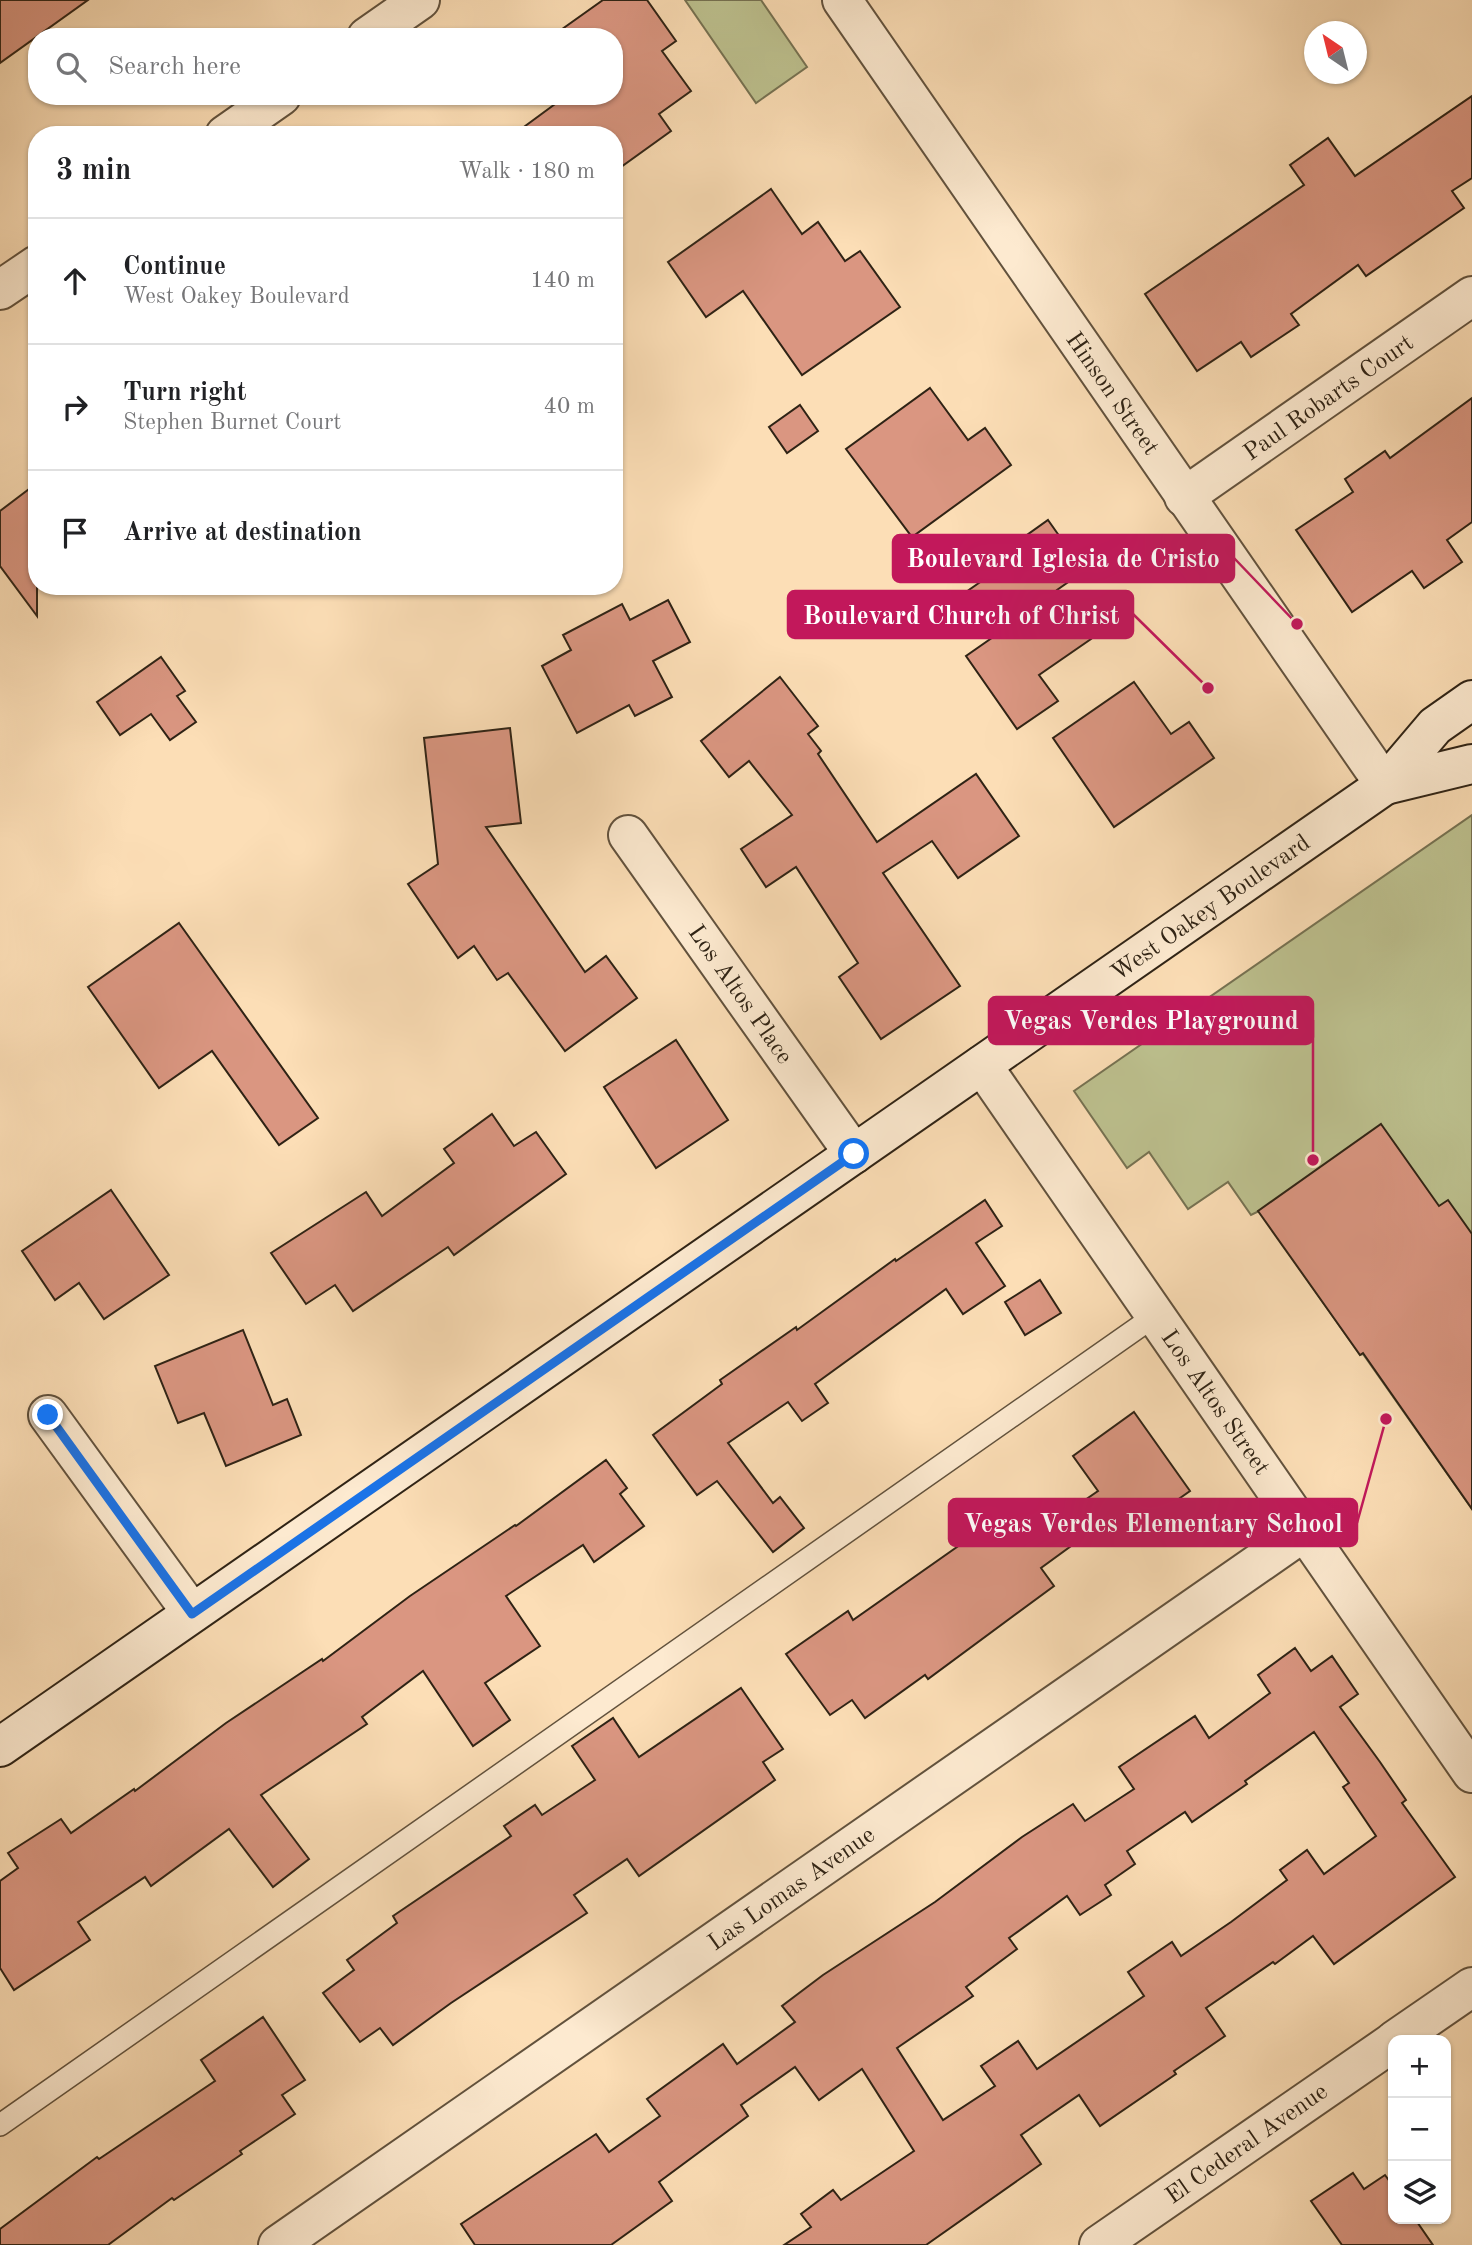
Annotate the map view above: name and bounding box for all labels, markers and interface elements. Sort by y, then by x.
north arrow [1304,21,1367,84]
search box [28,28,623,105]
icon: search [52,48,90,86]
text: Search here [108,54,241,80]
text: 3 min [56,156,131,186]
text: Walk · 180 m [459,160,595,183]
text: Continue [123,254,226,280]
icon: ahead [56,262,94,300]
text: 140 m [530,269,595,292]
text: West Oakey Boulevard [123,285,350,308]
street label: Hinson Street [1060,328,1162,460]
street label: Paul Robarts Court [1240,331,1418,466]
text: Turn right [123,380,246,406]
icon: right [56,388,94,426]
text: 40 m [544,395,595,418]
text: Stephen Burnet Court [123,411,341,434]
icon: arrive [56,514,94,552]
text: Arrive at destination [123,520,362,546]
callout: Boulevard Iglesia de Cristo [893,535,1234,582]
text: Boulevard Iglesia de Cristo [906,547,1220,573]
callout: Boulevard Church of Christ [788,591,1133,638]
text: Boulevard Church of Christ [803,604,1119,630]
street label: West Oakey Boulevard [1107,831,1315,986]
street label: Los Altos Place [683,921,796,1069]
callout: Vegas Verdes Playground [989,997,1313,1044]
text: Vegas Verdes Playground [1003,1009,1299,1035]
route start [838,1138,869,1169]
street label: Los Altos Street [1155,1326,1273,1480]
route end [32,1399,63,1430]
callout: Vegas Verdes Elementary School [949,1499,1357,1546]
text: Vegas Verdes Elementary School [963,1512,1343,1538]
street label: Las Lomas Avenue [704,1823,880,1956]
map controls [1388,2035,1451,2224]
button: + [1388,2035,1451,2098]
street label: El Cederal Avenue [1162,2080,1332,2209]
button: − [1388,2098,1451,2161]
button: layers [1388,2161,1451,2224]

